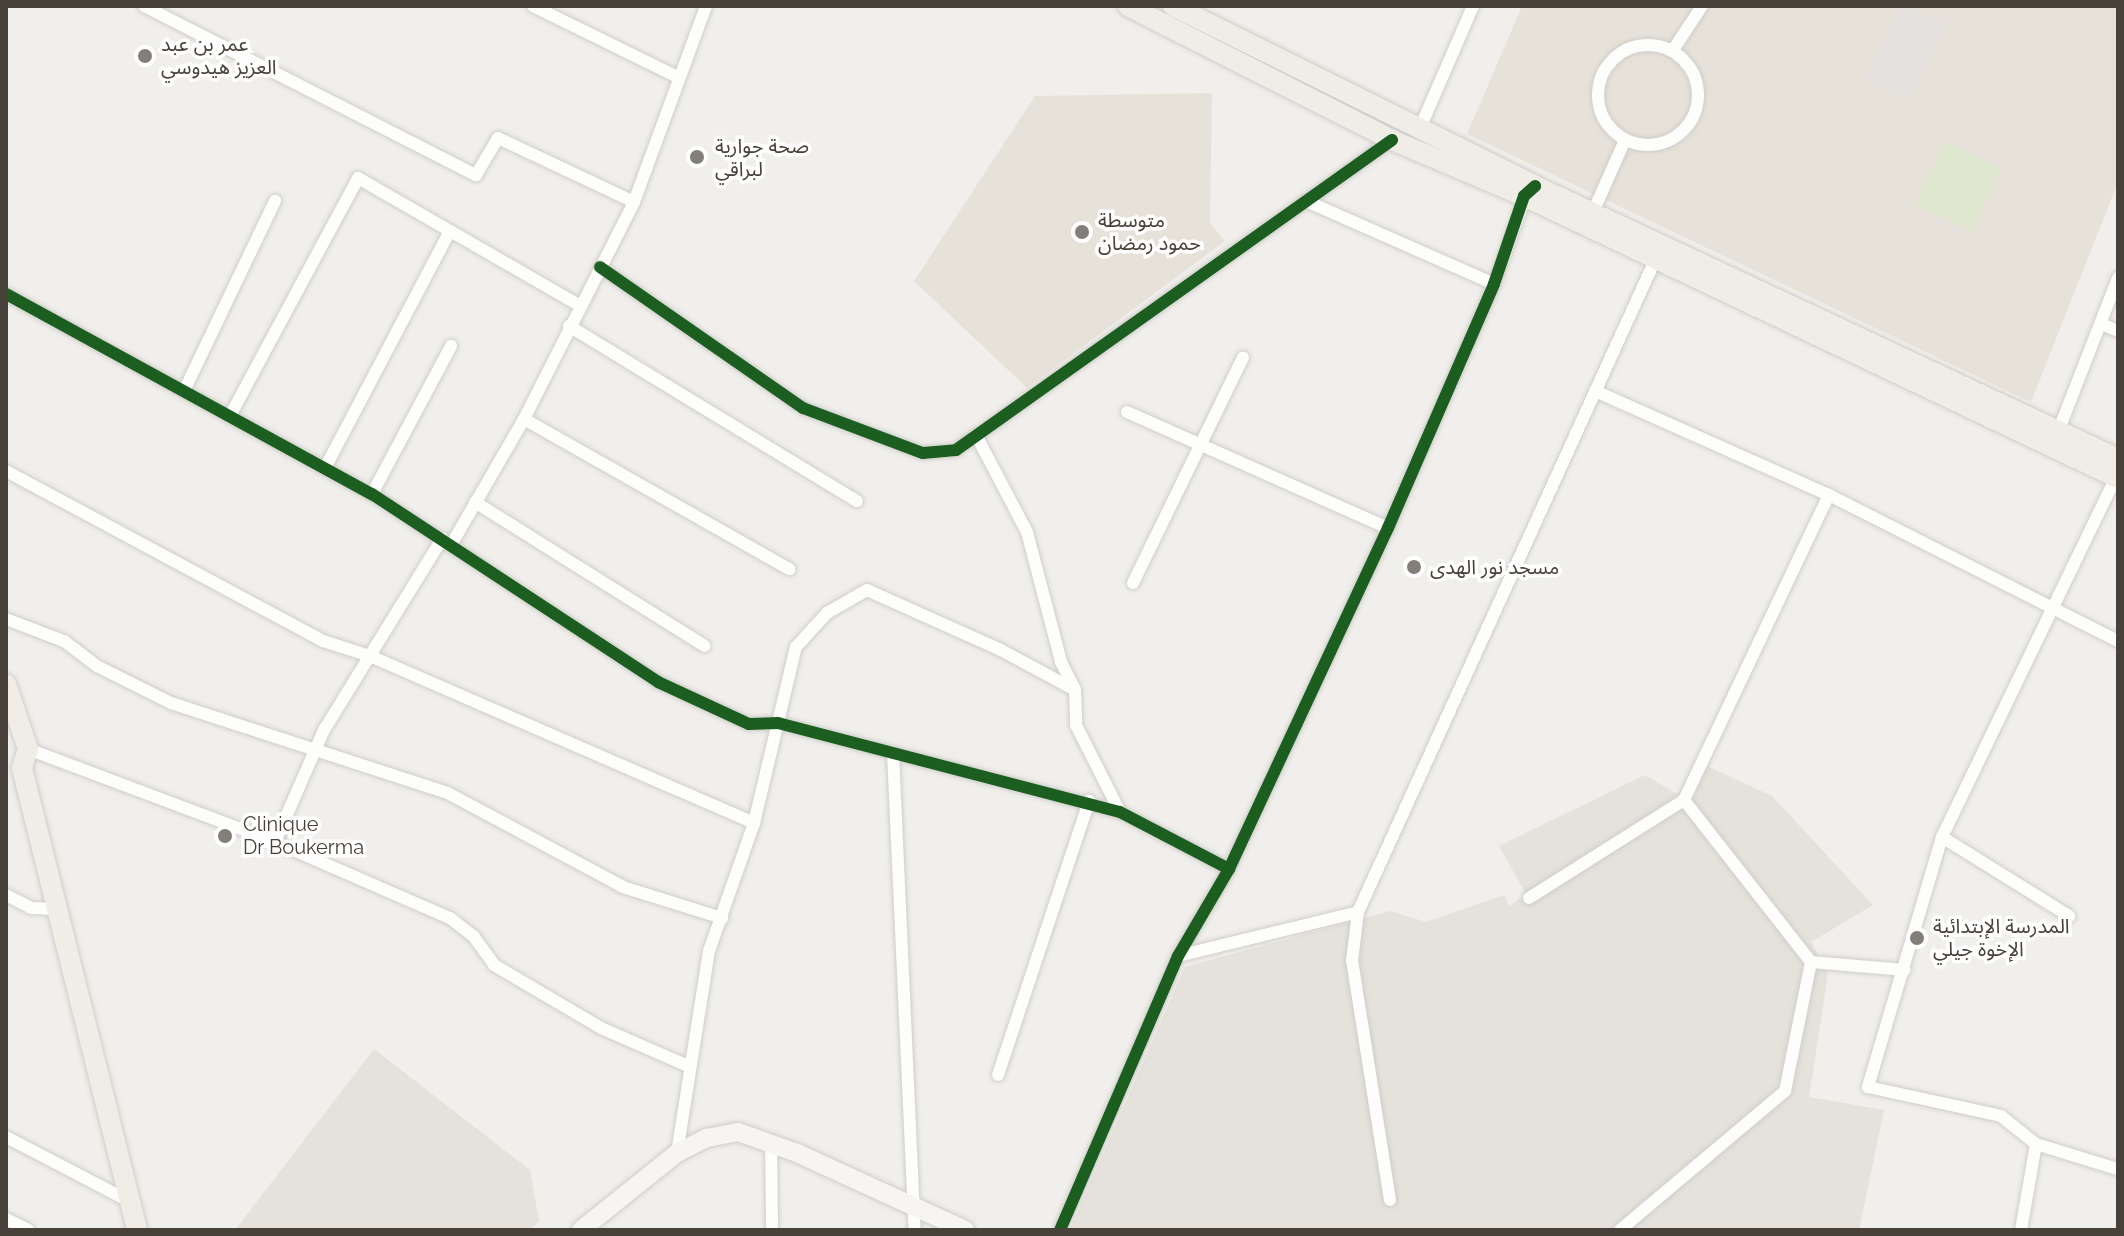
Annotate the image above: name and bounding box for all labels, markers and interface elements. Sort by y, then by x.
place label: عمر بن عبد العزيز هيدوسي [161,32,277,79]
marker: عمر بن عبد العزيز هيدوسي [136,47,154,65]
place label: صحة جوارية لبراقي [715,134,809,181]
marker: صحة جوارية لبراقي [686,146,708,168]
place label: متوسطة حمود رمضان [1098,208,1201,255]
marker: متوسطة حمود رمضان [1073,223,1091,241]
place label: مسجد نور الهدى [1430,555,1559,579]
marker: مسجد نور الهدى [1405,558,1423,576]
place label: Clinique Dr Boukerma [243,812,365,859]
marker: Clinique Dr Boukerma [214,825,236,847]
place label: المدرسة الإبتدائية الإخوة جيلي [1933,914,2070,961]
marker: المدرسة الإبتدائية الإخوة جيلي [1908,929,1926,947]

